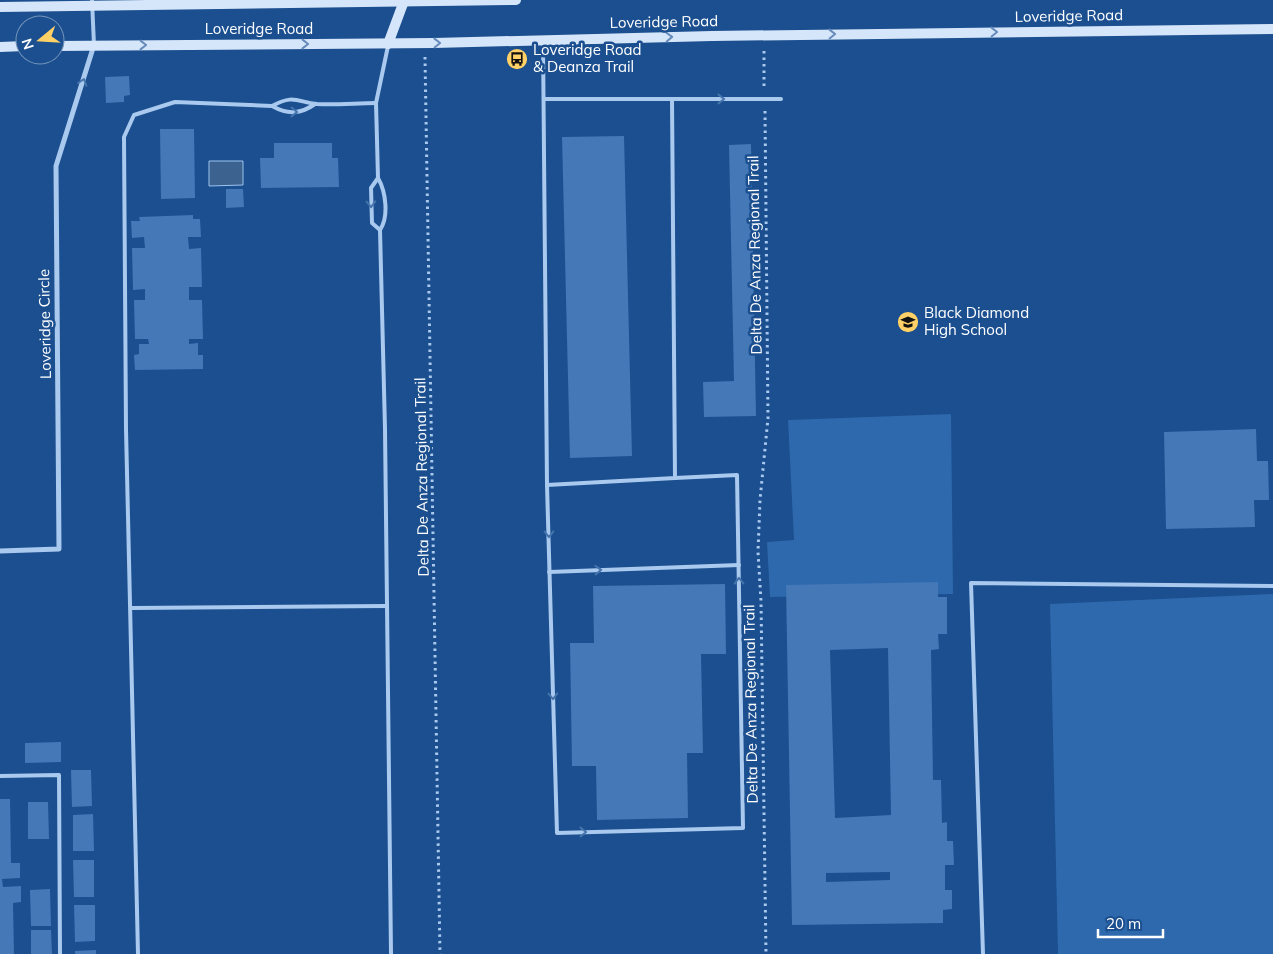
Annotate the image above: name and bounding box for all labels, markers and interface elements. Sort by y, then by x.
street label: Loveridge Road [1015,5,1123,26]
street label: Loveridge Road [610,11,718,32]
north arrow [15,15,65,65]
street label: Loveridge Road [205,19,313,38]
one-way arrow [991,27,999,37]
one-way arrow [828,29,836,39]
one-way arrow [666,31,674,42]
text: N [17,36,38,52]
one-way arrow [434,38,441,48]
one-way arrow [302,39,309,49]
one-way arrow [139,40,147,50]
place label: Loveridge Road & Deanza Trail [533,40,641,76]
bus stop icon: Loveridge Road & Deanza Trail [505,47,529,71]
one-way arrow [77,78,87,87]
one-way arrow [718,94,725,104]
one-way arrow [291,107,299,117]
street label: Delta De Anza Regional Trail [743,155,766,355]
one-way arrow [366,201,376,209]
street label: Loveridge Circle [34,269,55,379]
place label: Black Diamond High School [924,303,1029,339]
school or university icon: Black Diamond High School [896,310,920,334]
street label: Delta De Anza Regional Trail [410,377,433,577]
one-way arrow [543,530,554,538]
one-way arrow [594,565,602,575]
one-way arrow [734,577,744,585]
street label: Delta De Anza Regional Trail [739,604,762,804]
one-way arrow [548,692,558,700]
one-way arrow [579,827,587,837]
scale bar [1098,906,1163,938]
text: 20 m [1106,914,1141,933]

